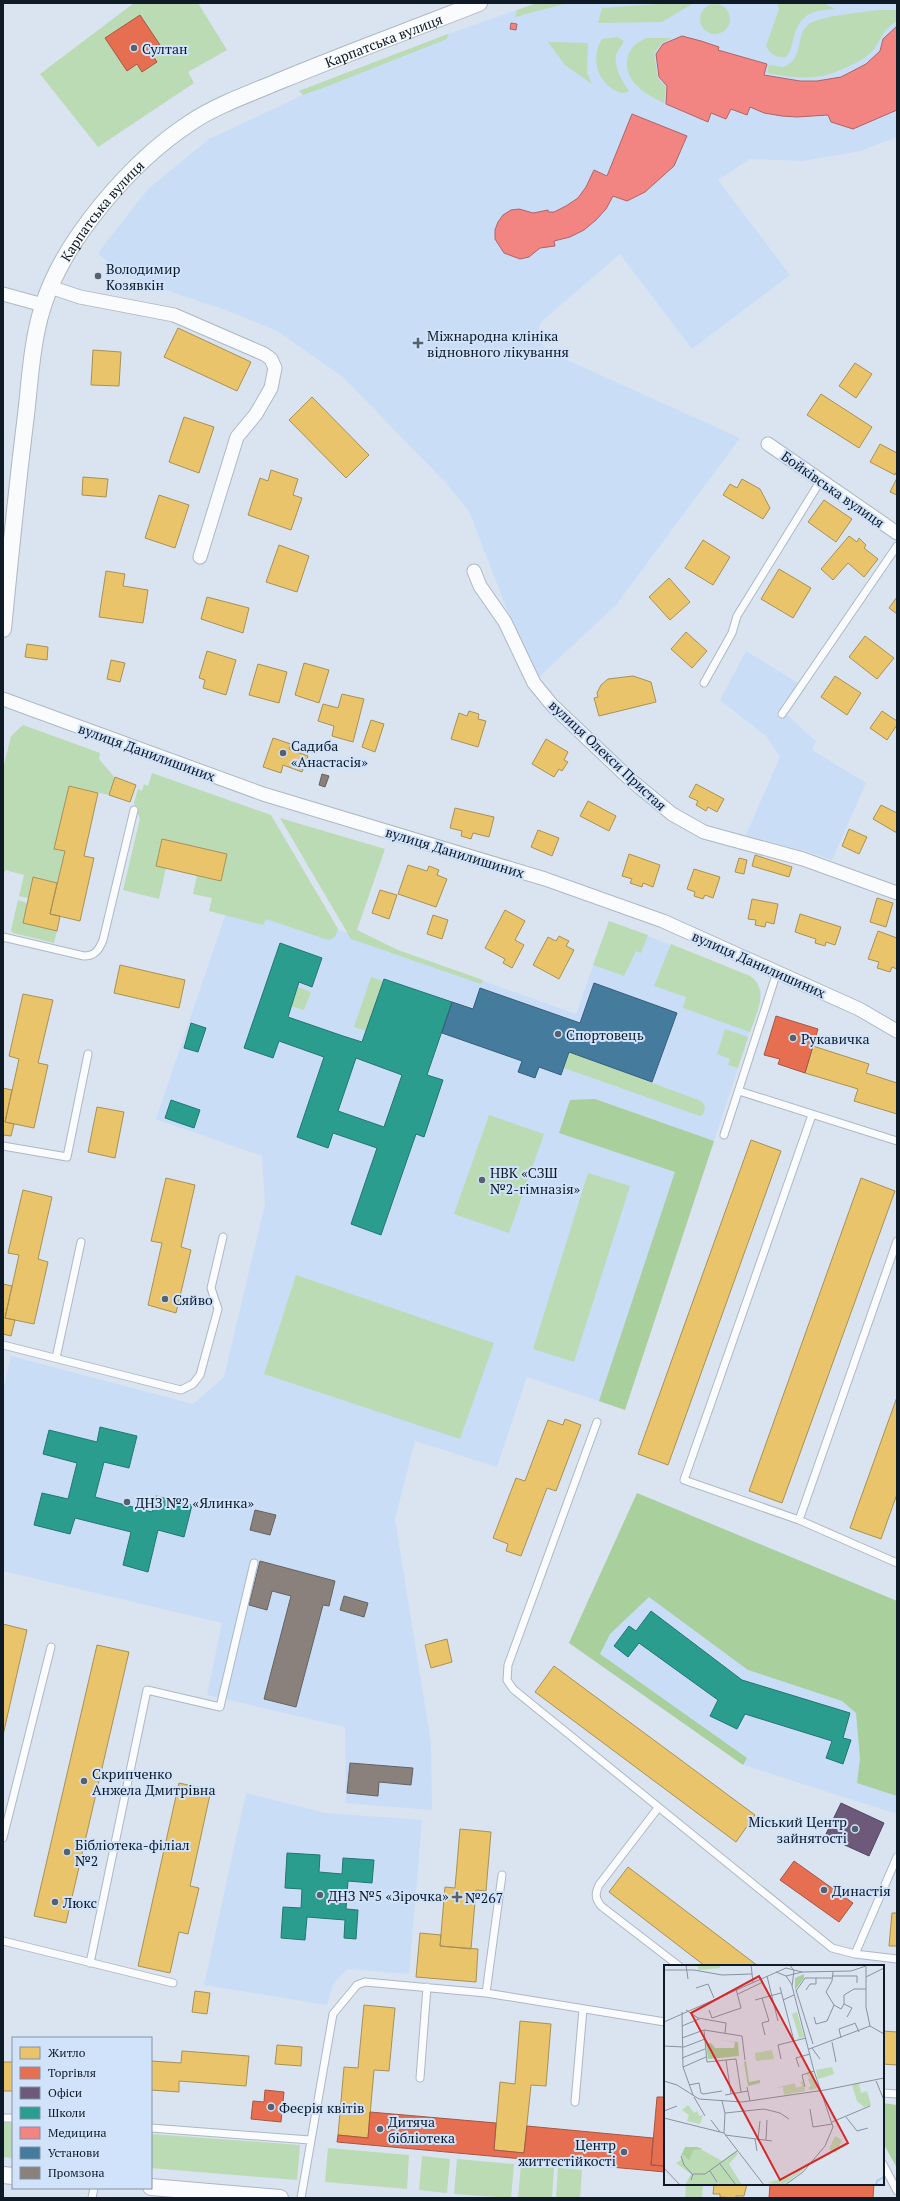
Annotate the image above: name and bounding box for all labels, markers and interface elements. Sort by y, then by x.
street label: Карпатська вулиця [322,9,445,71]
place label: Султан [142,39,188,58]
marker: Султан [129,43,139,53]
street label: Карпатська вулиця [55,155,148,264]
place label: Володимир Козявкін [106,259,180,294]
marker: Володимир Козявкін [93,271,103,281]
place label: Міжнародна клініка відновного лікування [427,326,569,361]
marker: Міжнародна клініка відновного лікування [412,337,424,349]
street label: Бойківська вулиця [778,446,888,532]
street label: вулиця Олекси Пристая [545,695,671,815]
street label: вулиця Данилишиних [76,718,219,786]
place label: Садиба «Анастасія» [291,736,368,771]
marker: Садиба «Анастасія» [278,748,288,758]
street label: вулиця Данилишиних [383,822,527,882]
street label: вулиця Данилишиних [689,926,829,1002]
place label: Спортовець [566,1025,644,1044]
marker: Спортовець [553,1029,563,1039]
place label: Рукавичка [801,1029,870,1048]
marker: Рукавичка [788,1033,798,1043]
place label: НВК «СЗШ №2-гімназія» [490,1163,581,1198]
marker: НВК «СЗШ №2-гімназія» [477,1175,487,1185]
place label: Сяйво [173,1290,213,1309]
marker: Сяйво [160,1294,170,1304]
place label: ДНЗ №2 «Ялинка» [135,1493,254,1512]
marker: ДНЗ №2 «Ялинка» [122,1497,132,1507]
place label: Скрипченко Анжела Дмитрівна [92,1764,215,1799]
marker: Скрипченко Анжела Дмитрівна [79,1776,89,1786]
place label: Міський Центр зайнятості [748,1812,847,1847]
marker: Міський Центр зайнятості [850,1824,860,1834]
place label: Бібліотека-філіал №2 [75,1835,190,1870]
marker: Бібліотека-філіал №2 [62,1847,72,1857]
place label: Династія [832,1881,891,1900]
marker: Династія [819,1885,829,1895]
place label: ДНЗ №5 «Зірочка» [328,1886,449,1905]
place label: №267 [465,1888,503,1907]
marker: ДНЗ №5 «Зірочка» [315,1890,325,1900]
marker: №267 [452,1892,462,1902]
place label: Люкс [62,1893,97,1912]
marker: Люкс [50,1897,60,1907]
inset map [664,1965,884,2185]
legend [12,2037,152,2189]
text: Житло [48,2045,86,2060]
text: Торгівля [48,2065,96,2080]
text: Офіси [48,2085,82,2100]
place label: Феєрія квітів [279,2098,364,2117]
marker: Феєрія квітів [266,2102,276,2112]
text: Школи [48,2105,86,2120]
place label: Дитяча бібліотека [388,2112,455,2147]
marker: Дитяча бібліотека [375,2124,385,2134]
text: Медицина [48,2125,107,2140]
place label: Центр життєстійкості [518,2135,616,2170]
text: Установи [48,2145,100,2160]
marker: Центр життєстійкості [619,2147,629,2157]
text: Промзона [48,2165,105,2180]

